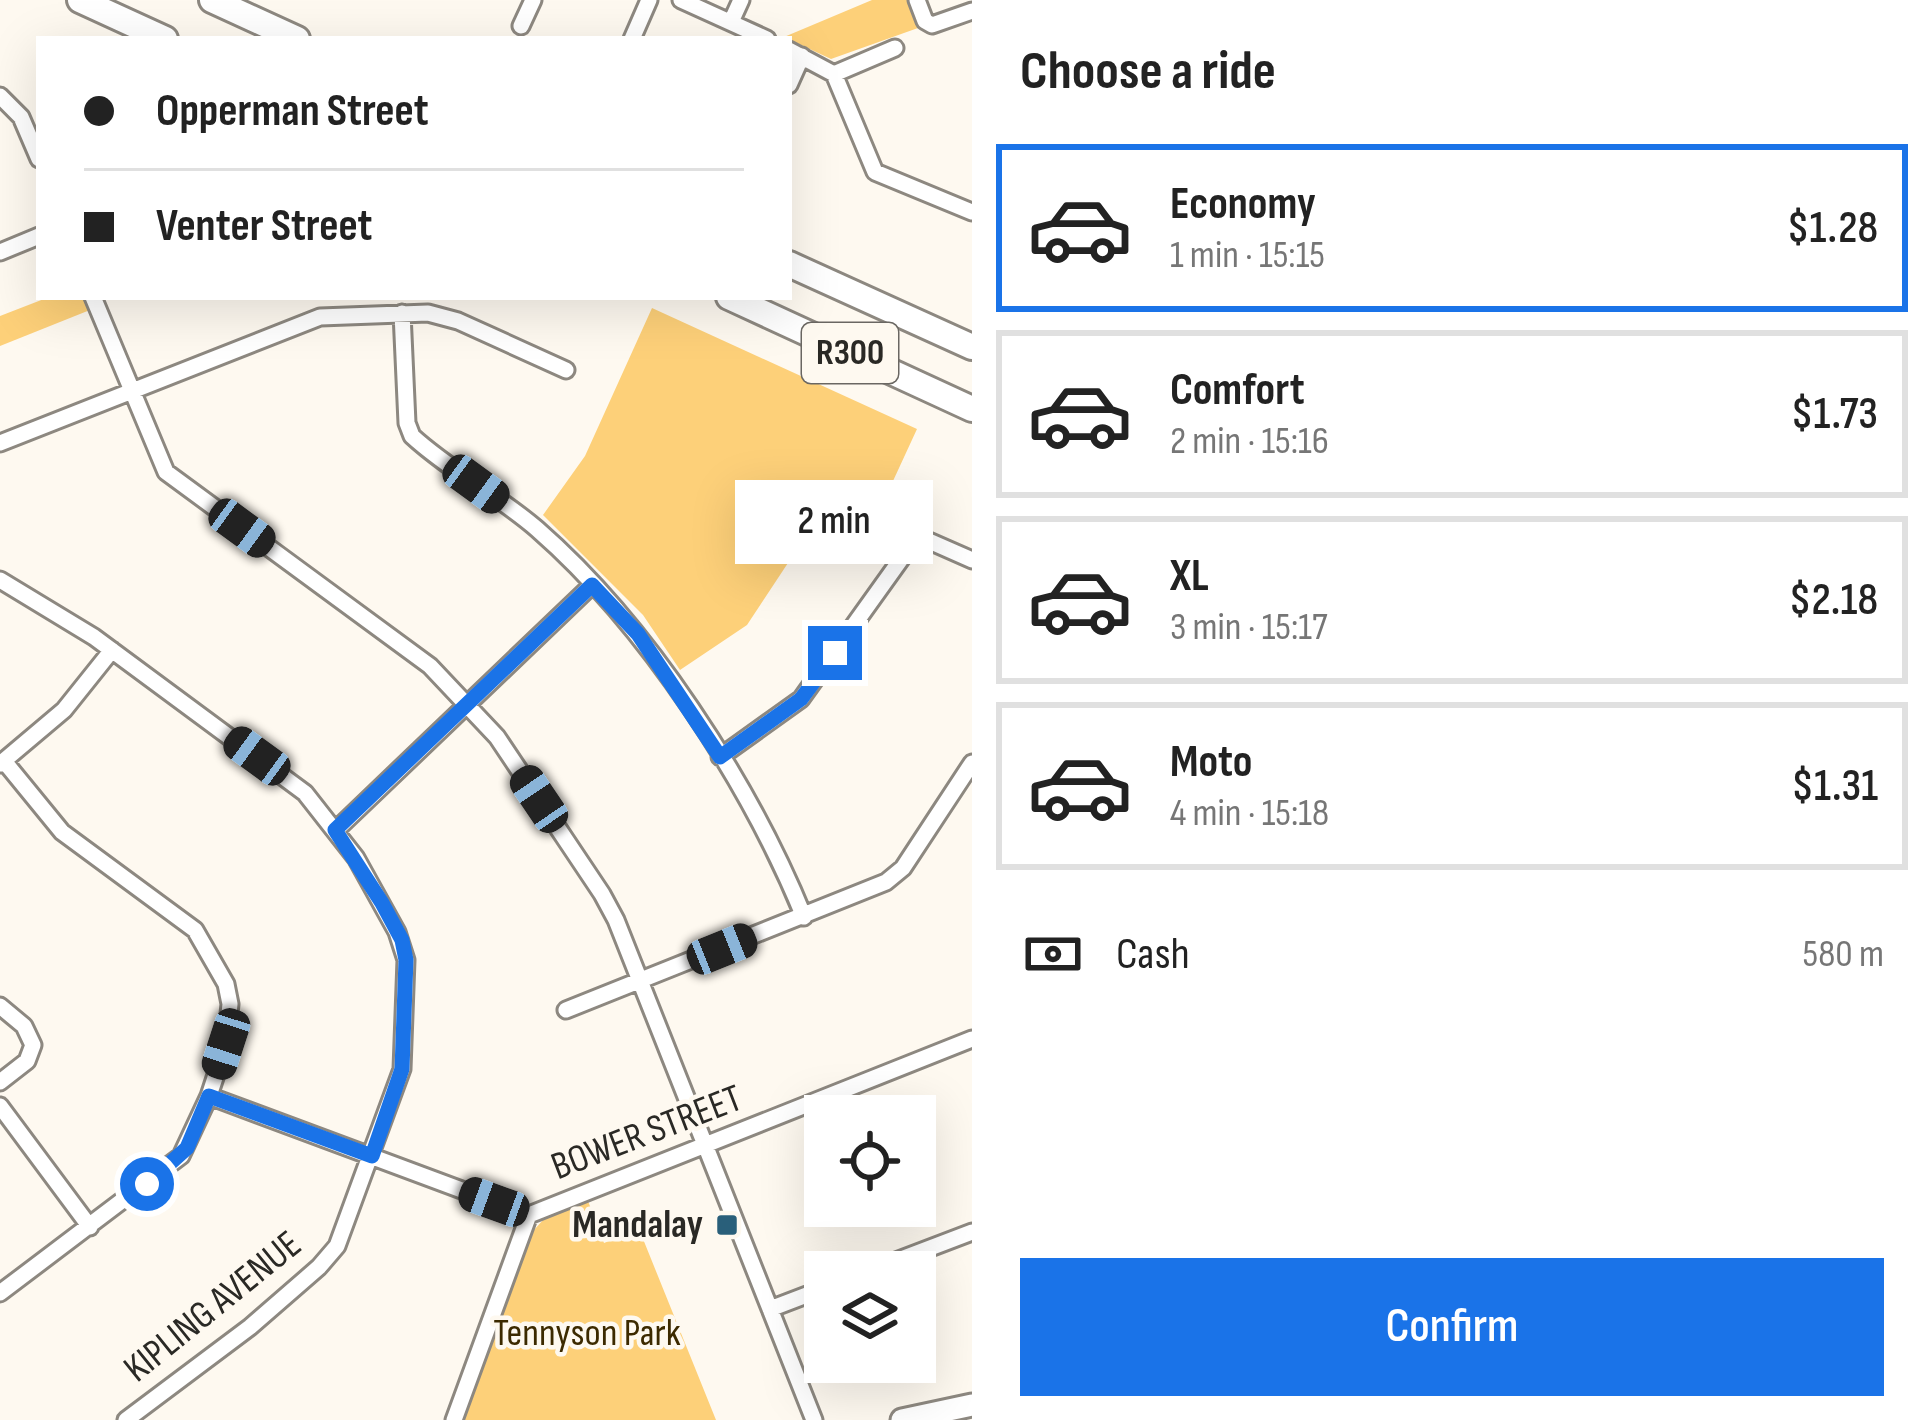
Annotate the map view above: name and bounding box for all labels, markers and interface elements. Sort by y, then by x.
text: Choose a ride [1020,39,1276,104]
text: Opperman Street [156,84,429,139]
icon: car [1026,174,1134,282]
text: Economy [1170,177,1316,232]
text: Venter Street [156,199,372,254]
text: $1.28 [1787,201,1878,256]
text: 1 min · 15:15 [1170,232,1325,279]
road number: R300 [802,323,898,383]
icon: car [1026,360,1134,468]
text: Comfort [1170,363,1305,418]
text: $1.73 [1791,387,1878,442]
text: 2 min · 15:16 [1170,418,1329,465]
car [436,448,516,520]
callout: 2 min [736,479,934,563]
car [202,492,282,564]
text: 2 min [797,498,871,545]
icon: car [1026,546,1134,654]
text: XL [1170,549,1209,604]
text: $2.18 [1789,573,1878,628]
text: 3 min · 15:17 [1170,604,1328,651]
route end [808,626,862,680]
car [217,720,297,792]
icon: car [1026,732,1134,840]
text: Moto [1170,735,1252,790]
car [504,759,574,839]
text: $1.31 [1791,759,1878,814]
text: 4 min · 15:18 [1170,790,1329,837]
car [682,919,762,979]
icon: cash [1020,921,1086,987]
text: Cash [1116,927,1190,982]
text: 580 m [1803,931,1884,978]
car [198,1004,254,1084]
street label: BOWER STREET [545,1075,749,1191]
map controls [804,1095,936,1383]
button: locate [804,1095,936,1227]
route start [120,1157,174,1211]
car [454,1173,534,1231]
place label: Mandalay [572,1202,703,1249]
marker: Mandalay [714,1212,740,1238]
street label: KIPLING AVENUE [115,1221,311,1393]
button: layers [804,1251,936,1383]
button: Confirm [1020,1258,1884,1396]
park label: Tennyson Park [493,1310,681,1357]

